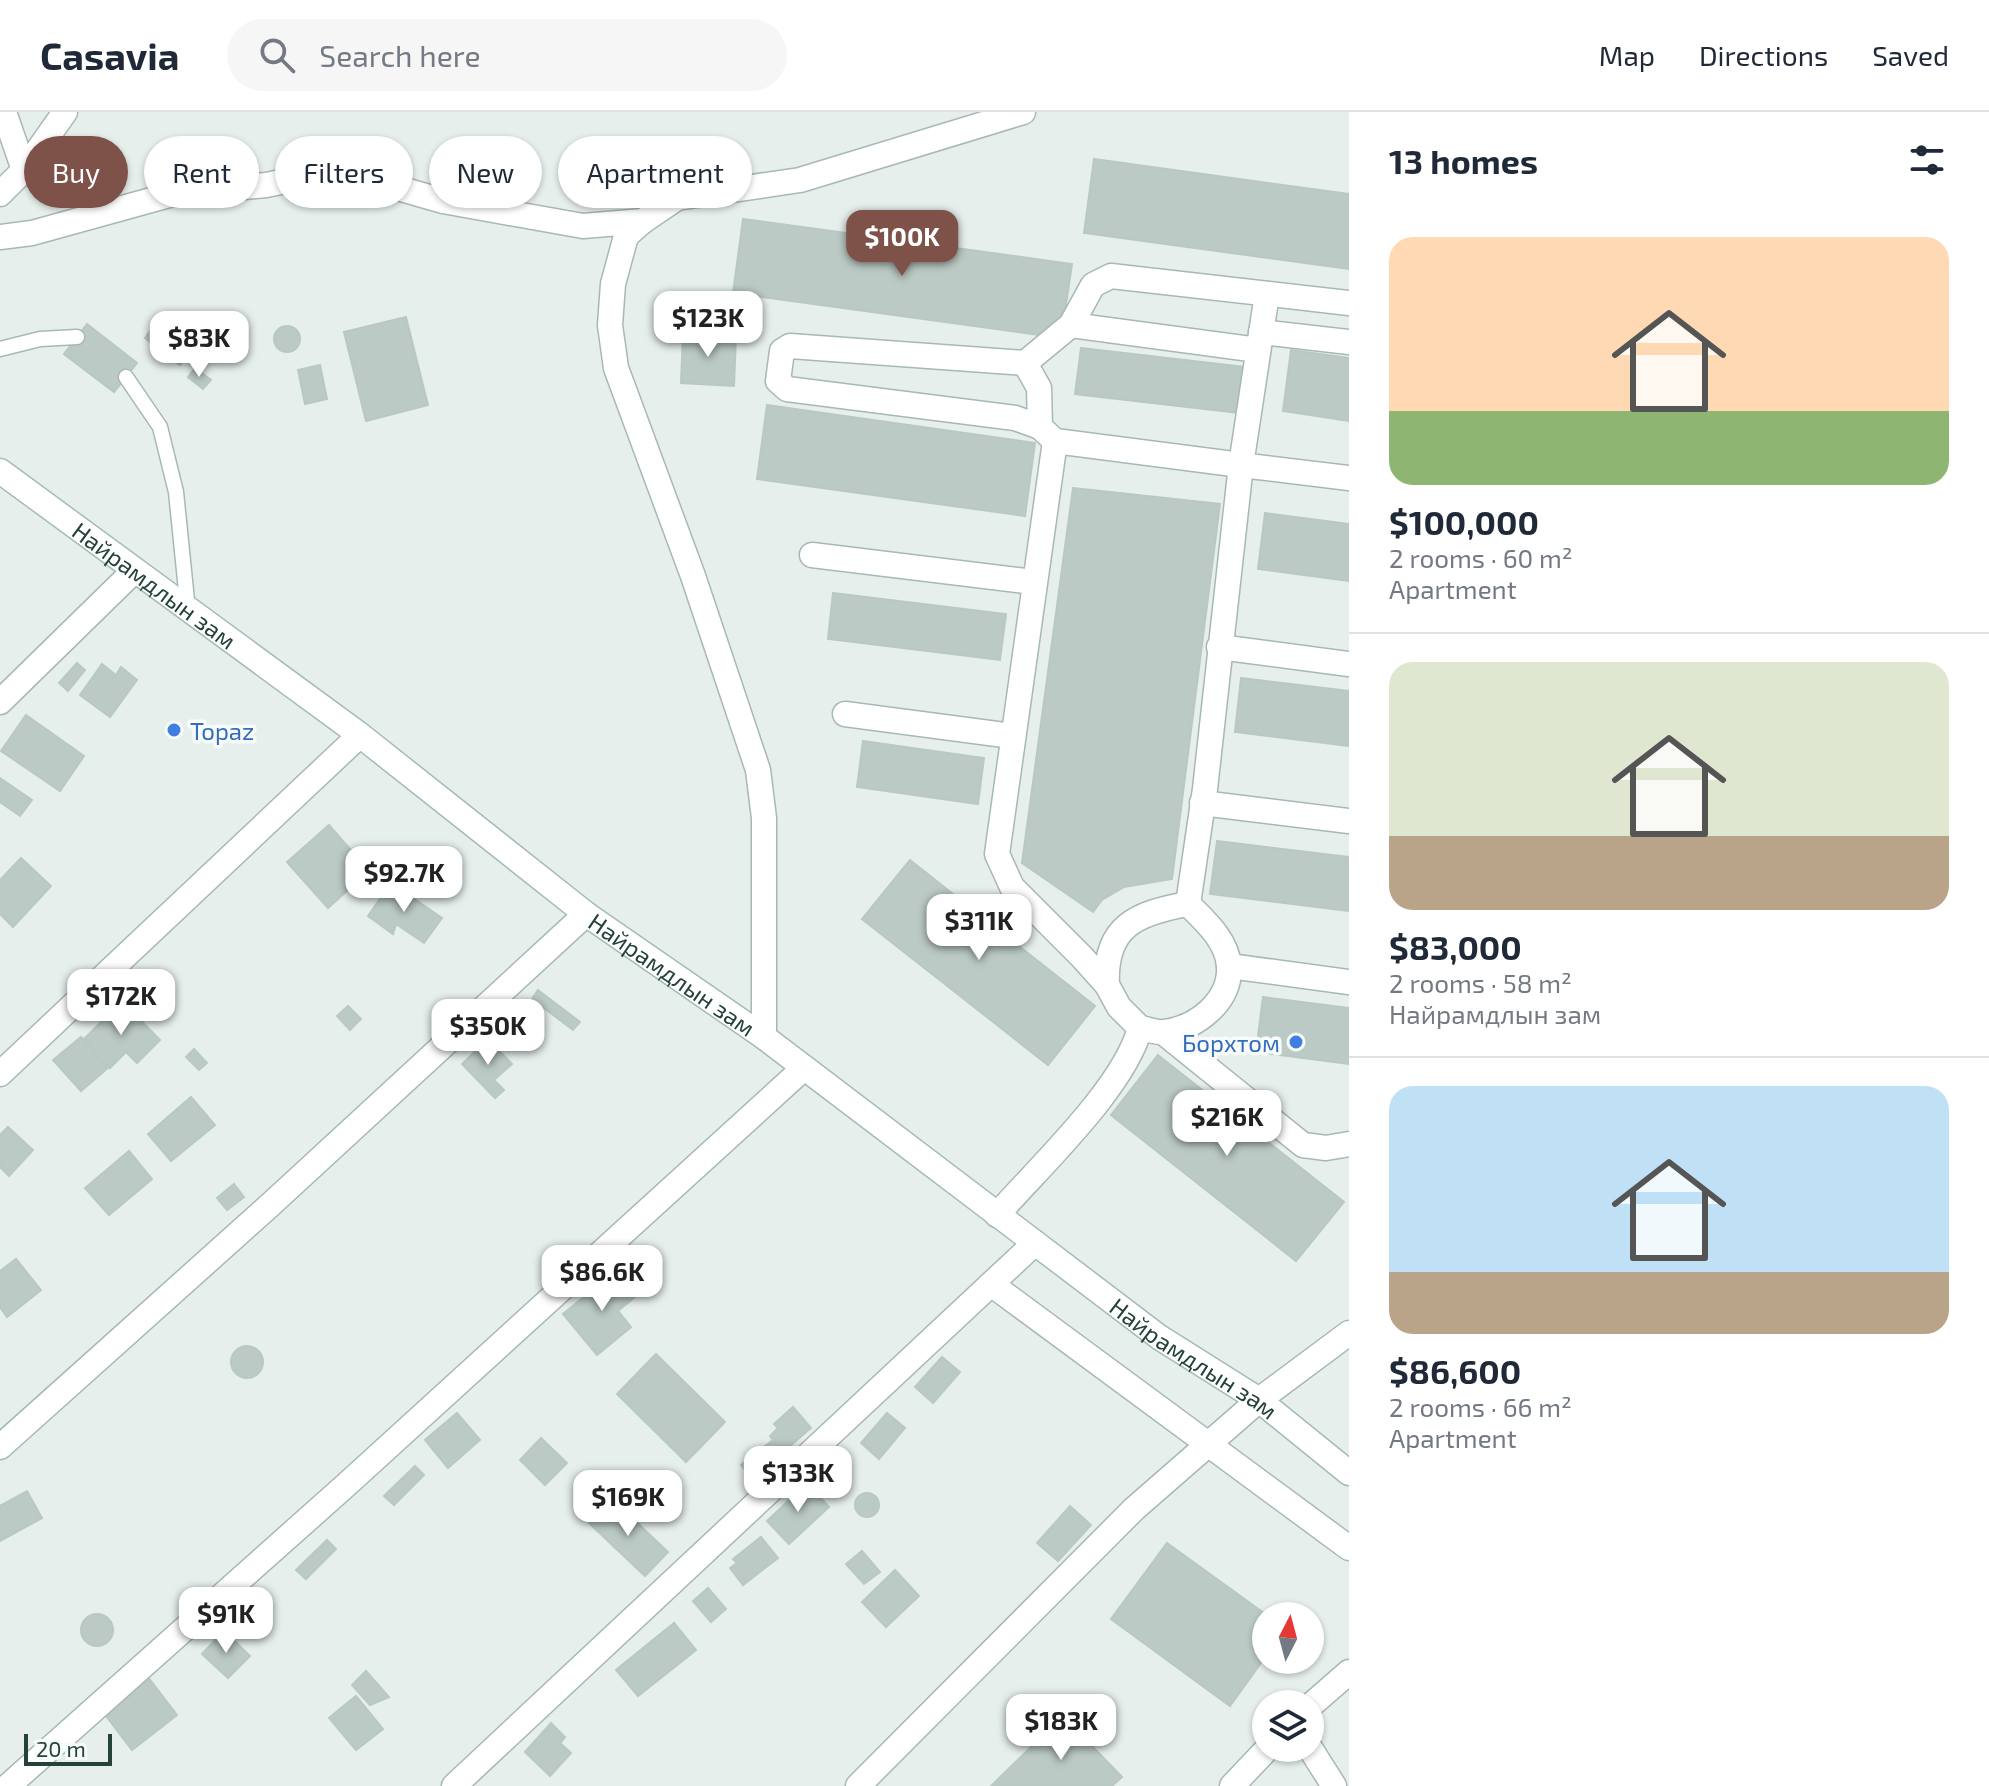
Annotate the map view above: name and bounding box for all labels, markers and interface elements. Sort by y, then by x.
search box [227,19,787,91]
text: Casavia [40,32,179,78]
icon: search [255,33,299,77]
text: Search here [319,37,481,73]
text: Map [1599,38,1655,72]
text: Directions [1699,38,1828,72]
text: Saved [1872,38,1949,72]
chip: Buy [24,136,128,208]
chip: Rent [144,136,259,208]
chip: Filters [275,136,413,208]
chip: New [429,136,542,208]
chip: Apartment [558,136,752,208]
icon: filters [1905,138,1949,182]
text: 13 homes [1389,140,1538,181]
pin: $100K [846,210,958,278]
text: $100K [864,220,940,251]
icon: home [1597,289,1741,433]
pin: $123K [652,291,764,359]
text: $123K [672,301,744,332]
pin: $83K [152,311,246,379]
text: $83K [168,321,230,352]
text: $100,000 [1389,501,1539,542]
street label: Найрамдлын зам [67,515,242,654]
text: 2 rooms · 60 m² [1389,542,1573,573]
text: Apartment [1389,573,1517,604]
icon: home [1597,714,1741,858]
place label: Topaz [190,716,254,745]
marker: Topaz [165,721,183,739]
pin: $92.7K [339,846,469,914]
text: $92.7K [363,856,445,887]
pin: $311K [923,894,1035,962]
text: $311K [945,904,1013,935]
street label: Найрамдлын зам [584,906,761,1041]
text: $83,000 [1389,926,1522,967]
text: 2 rooms · 58 m² [1389,967,1572,998]
pin: $172K [65,969,177,1037]
text: $172K [85,979,157,1010]
text: Найрамдлын зам [1389,998,1601,1029]
pin: $350K [432,999,544,1067]
text: $350K [449,1009,527,1040]
place label: Борхтом [1182,1028,1280,1057]
marker: Борхтом [1287,1033,1305,1051]
pin: $216K [1171,1090,1283,1158]
text: $216K [1190,1100,1264,1131]
icon: home [1597,1138,1741,1282]
pin: $86.6K [537,1245,667,1313]
text: $86.6K [560,1255,644,1286]
street label: Найрамдлын зам [1105,1291,1284,1424]
text: $86,600 [1389,1350,1521,1391]
text: 2 rooms · 66 m² [1389,1391,1572,1422]
text: Apartment [1389,1422,1517,1453]
pin: $133K [742,1446,854,1514]
text: $133K [762,1456,834,1487]
pin: $169K [572,1470,684,1538]
text: $169K [591,1480,665,1511]
pin: $91K [179,1587,273,1655]
text: $91K [197,1597,255,1628]
north arrow [1252,1602,1324,1674]
map controls [1252,1602,1324,1762]
button: layers [1252,1690,1324,1762]
pin: $183K [1005,1694,1117,1762]
text: $183K [1024,1704,1098,1735]
scale bar [24,1730,112,1766]
text: 20 m [36,1735,86,1761]

